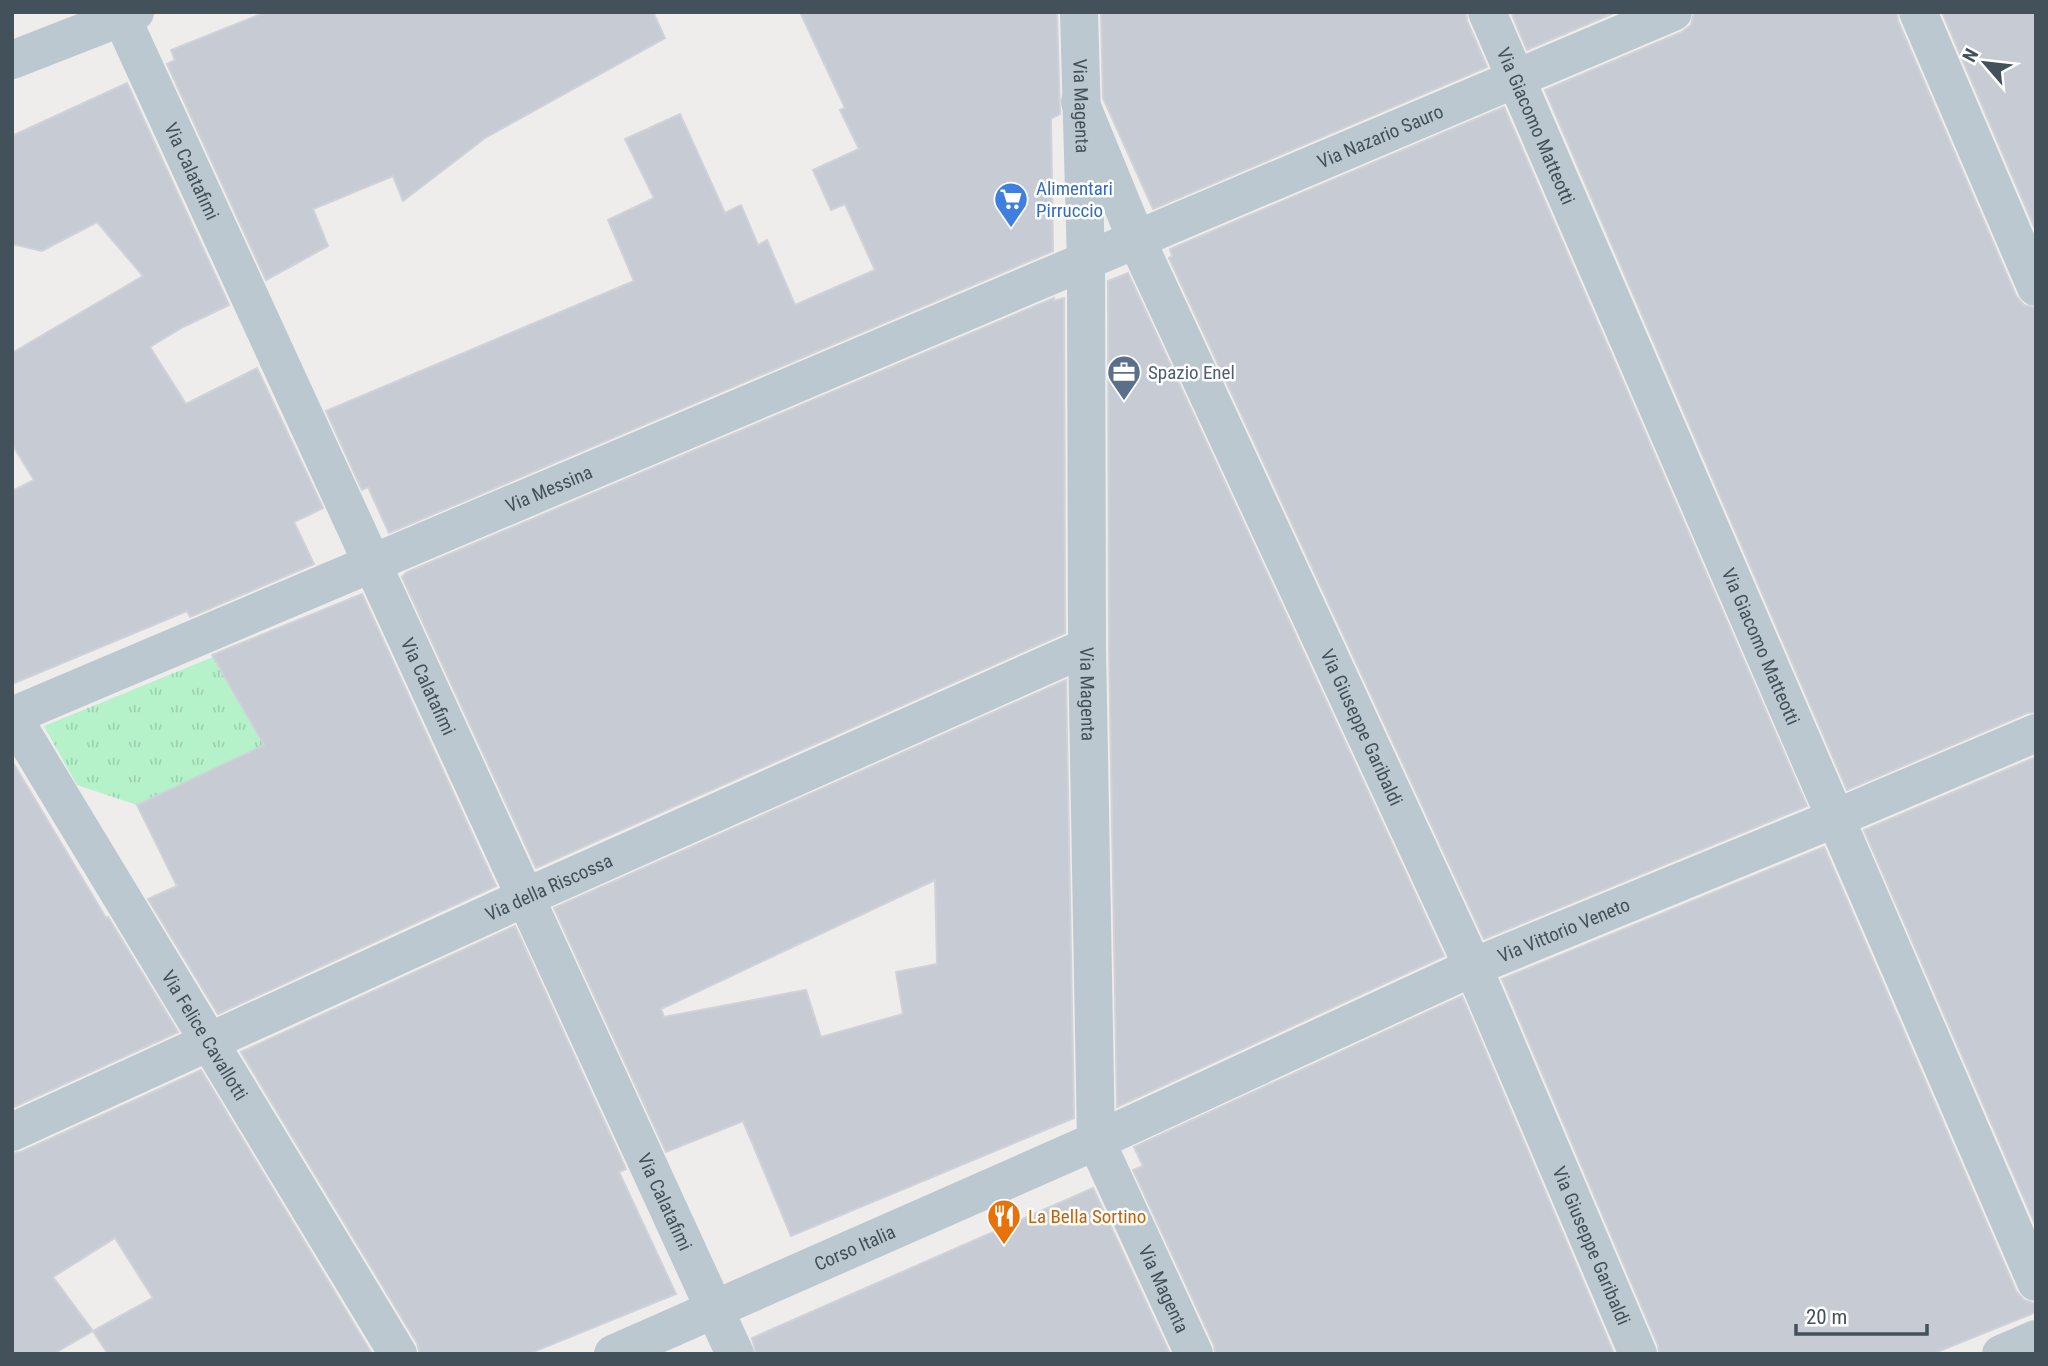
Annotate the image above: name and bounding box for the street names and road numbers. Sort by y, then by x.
street label: Via Giacomo Matteotti [1492,44,1580,208]
street label: Via Magenta [1069,59,1094,153]
street label: Via Nazario Sauro [1314,99,1446,173]
street label: Via Calatafimi [160,119,224,223]
street label: Via Messina [502,460,596,517]
street label: Via Giacomo Matteotti [1717,564,1805,728]
street label: Via Calatafimi [396,634,461,739]
street label: Via Giuseppe Garibaldi [1316,645,1408,809]
street label: Via Magenta [1075,647,1100,741]
street label: Via della Riscossa [481,849,616,926]
street label: Via Vittorio Veneto [1494,893,1633,967]
street label: Via Felice Cavallotti [157,966,253,1104]
street label: Via Calatafimi [633,1149,697,1254]
street label: Via Giuseppe Garibaldi [1548,1163,1636,1328]
street label: Corso Italia [811,1220,899,1275]
street label: Via Magenta [1134,1241,1194,1337]

